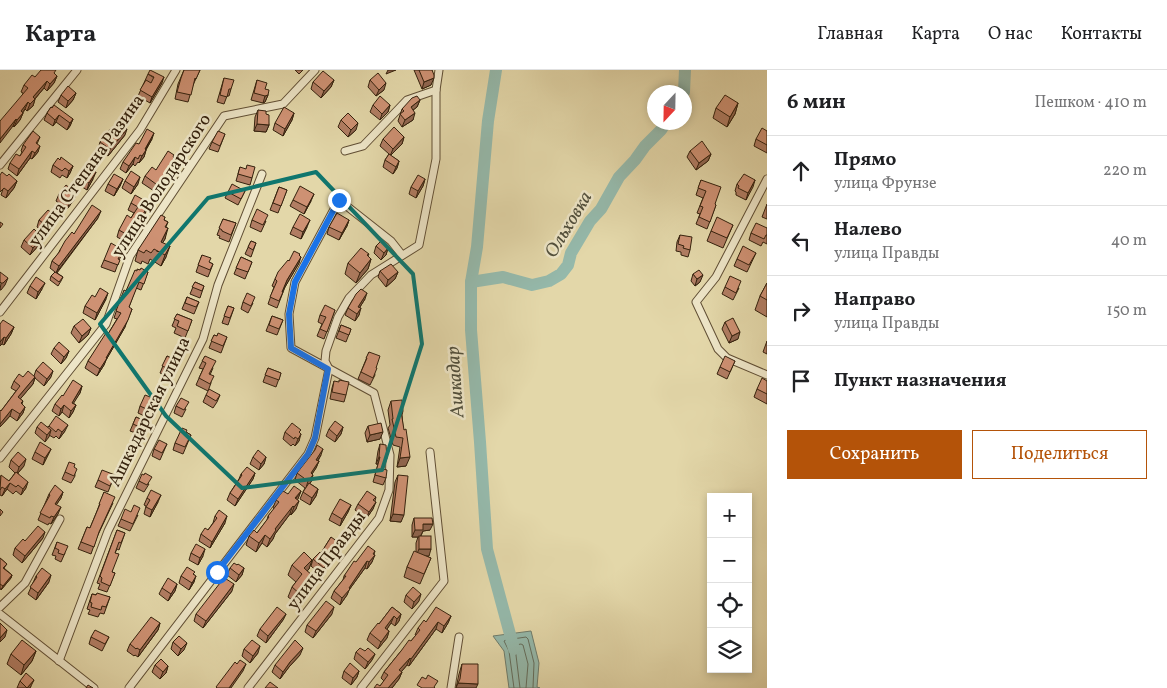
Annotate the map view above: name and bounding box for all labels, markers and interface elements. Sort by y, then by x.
text: Карта [25,18,96,52]
text: Главная [817,22,883,47]
text: Карта [911,22,960,47]
text: О нас [988,22,1033,47]
text: Контакты [1061,22,1142,47]
north arrow [647,85,692,130]
text: 6 мин [787,88,846,117]
street label: улица Степана Разина [23,89,151,253]
text: Пешком · 410 m [1034,92,1147,114]
street label: улица Володарского [106,109,218,263]
text: Прямо [834,147,896,173]
icon: ahead [787,157,815,185]
text: 220 m [1103,160,1147,182]
text: улица Фрунзе [834,173,937,195]
water label: Ольховка [539,187,599,263]
route end [328,189,351,212]
text: Налево [834,217,902,243]
icon: left [787,227,815,255]
text: 40 m [1111,230,1147,252]
text: улица Правды [834,243,939,265]
text: Направо [834,287,916,313]
icon: right [787,297,815,325]
text: 150 m [1106,300,1147,322]
text: улица Правды [834,313,939,335]
street label: Ашкадарская улица [103,333,197,491]
water label: Ашкадар [441,345,472,419]
icon: arrive [787,367,815,395]
text: Пункт назначения [834,368,1007,394]
button: Сохранить [787,430,962,479]
button: Поделиться [972,430,1147,479]
map controls [707,493,752,673]
button: + [707,493,752,538]
street label: улица Правды [281,506,373,616]
button: − [707,538,752,583]
route start [206,561,229,584]
button: locate [707,583,752,628]
button: layers [707,628,752,673]

